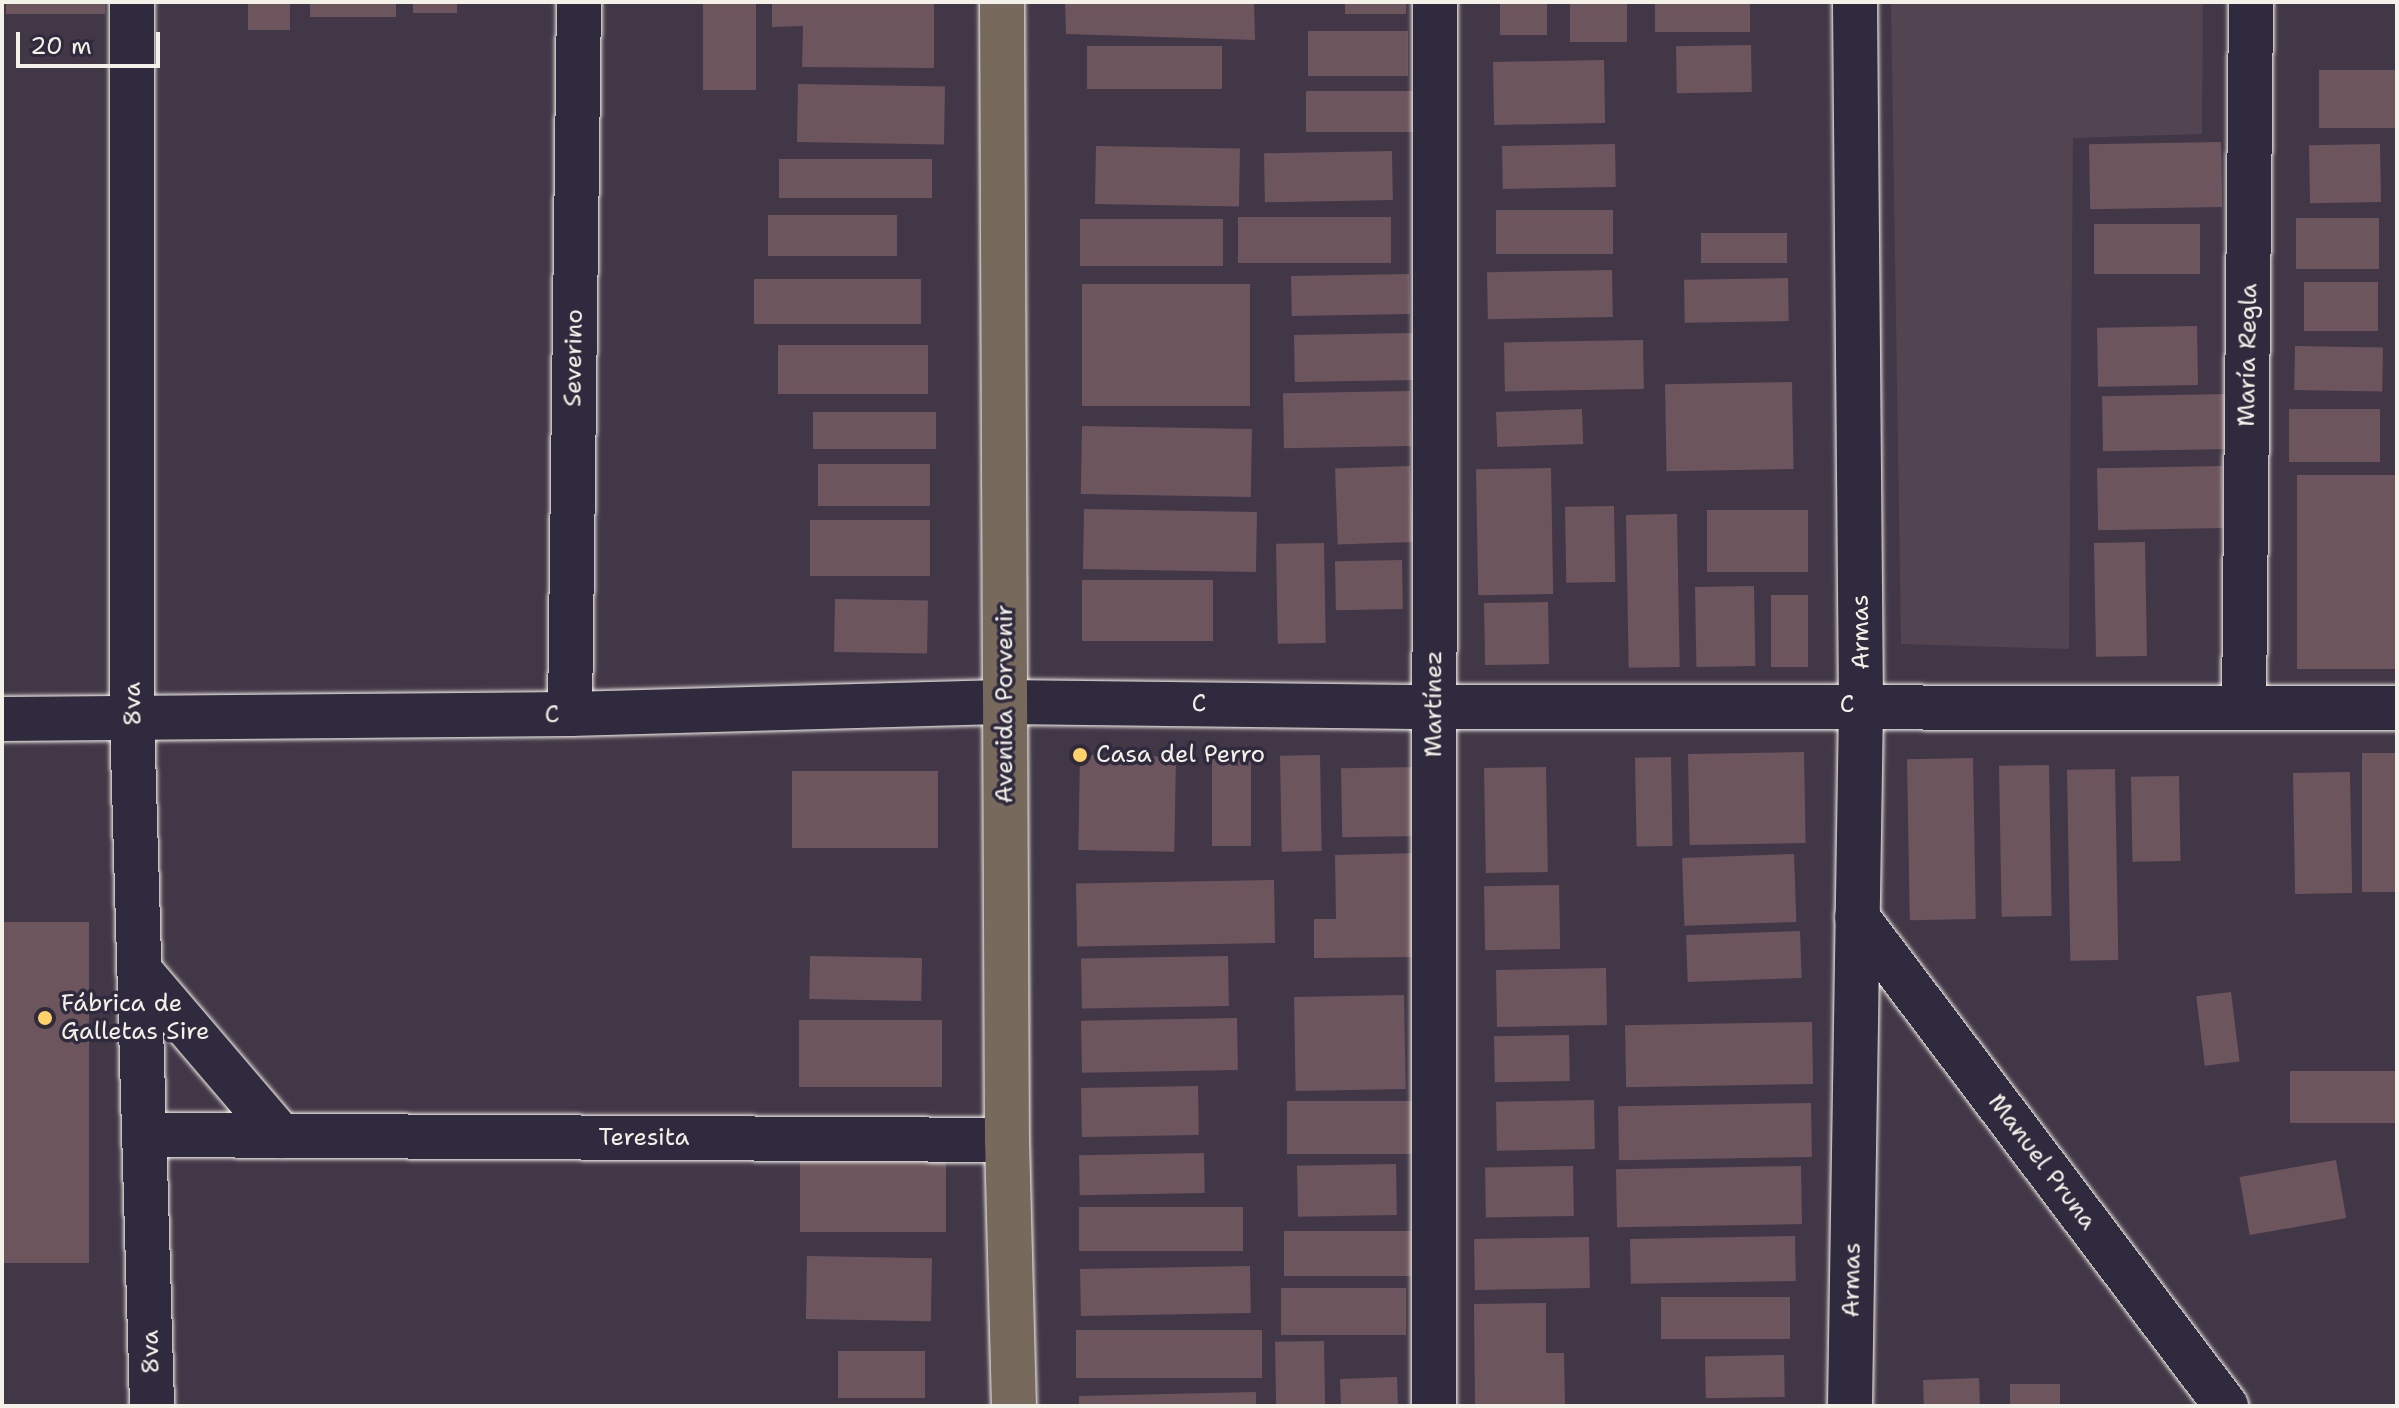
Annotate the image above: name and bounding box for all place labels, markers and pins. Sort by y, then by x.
place label: Casa del Perro [1096,741,1265,769]
marker: Casa del Perro [1071,746,1089,764]
place label: Fábrica de Galletas Sire [61,990,210,1046]
marker: Fábrica de Galletas Sire [36,1009,54,1027]

